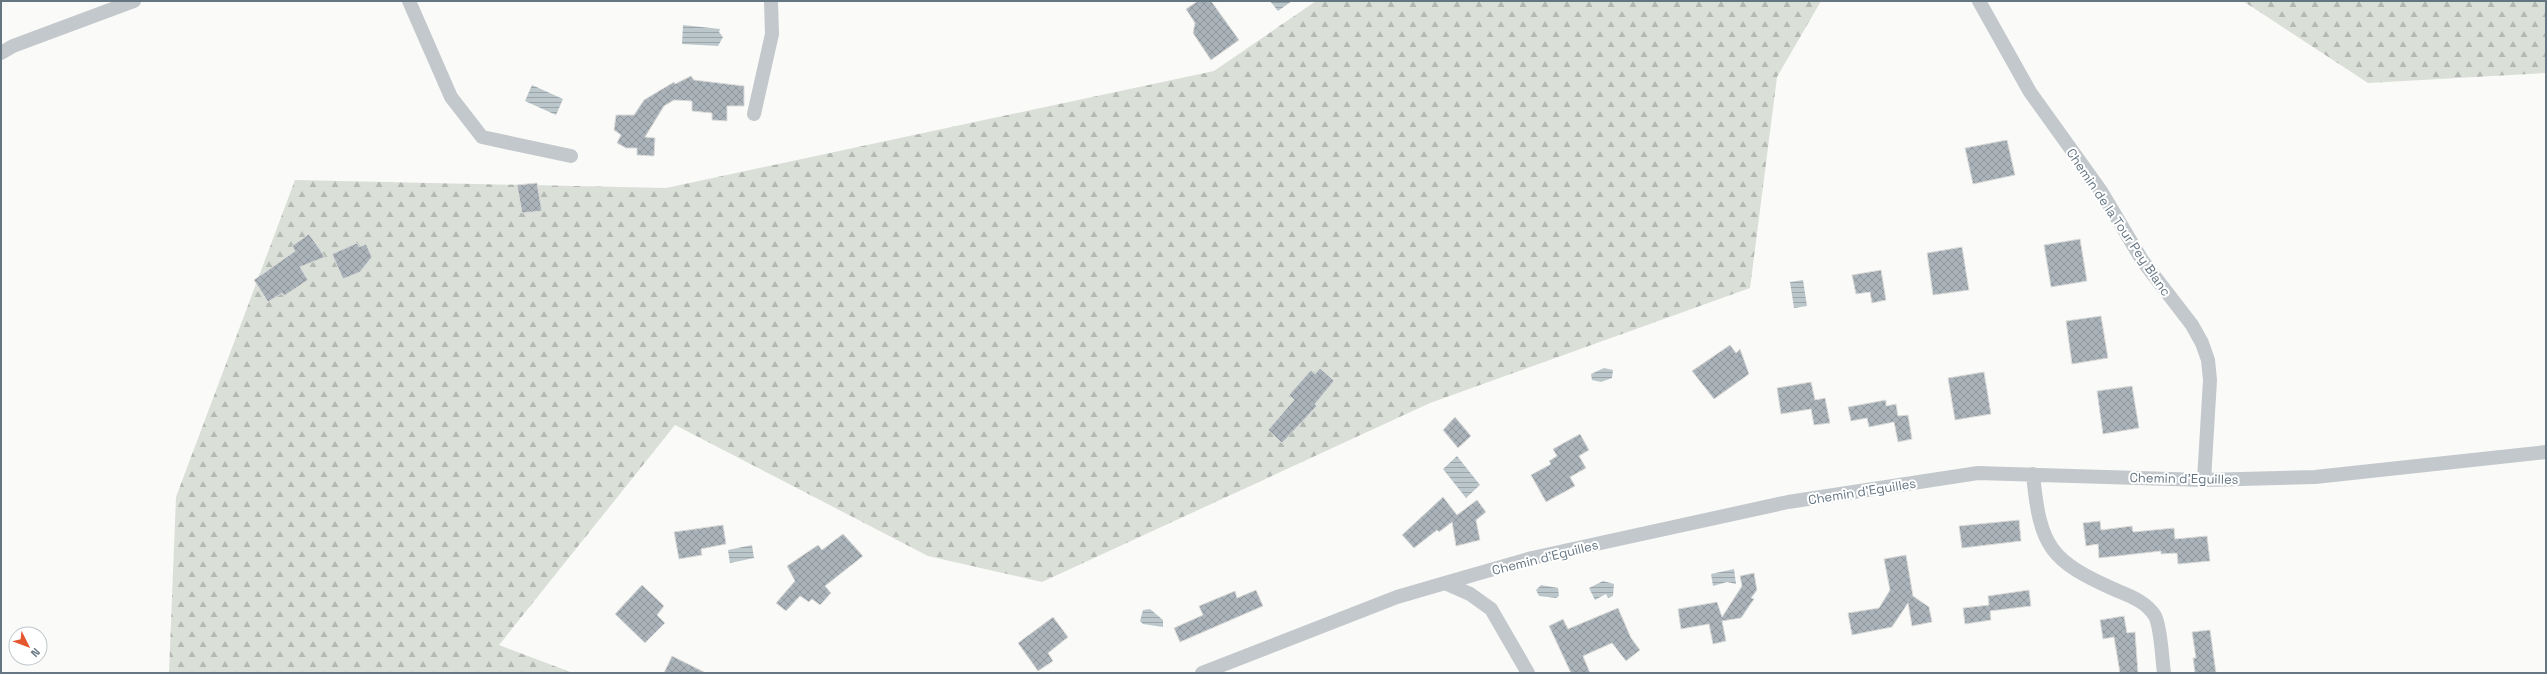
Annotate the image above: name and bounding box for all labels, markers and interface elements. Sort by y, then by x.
street label: Chemin de la Tour Pey Blanc [2063,145,2175,300]
street label: Chemin d'Eguilles [2129,469,2239,488]
street label: Chemin d'Eguilles [1807,475,1917,508]
street label: Chemin d'Eguilles [1490,536,1600,579]
north arrow [8,626,48,666]
text: N [28,645,43,660]

